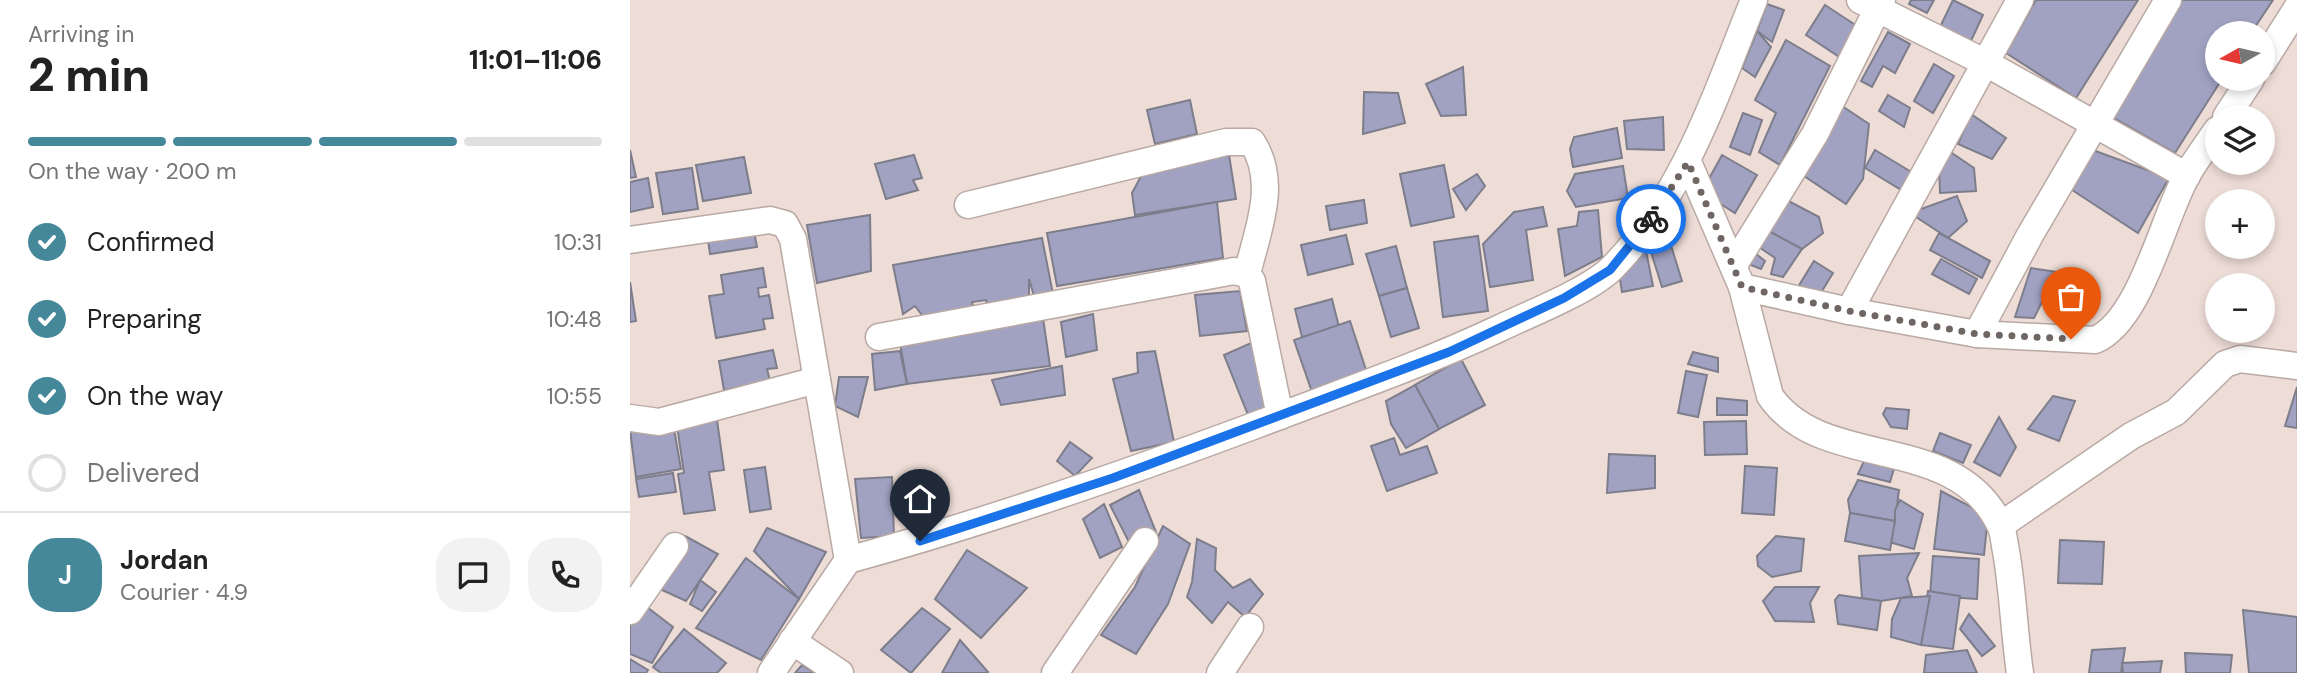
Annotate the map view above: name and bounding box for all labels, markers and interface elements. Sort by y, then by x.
text: Arriving in [28,19,134,49]
north arrow [2205,21,2275,91]
map controls [2205,21,2275,343]
text: 11:01–11:06 [469,43,602,77]
text: 2 min [28,45,150,105]
button: layers [2205,105,2275,175]
text: On the way · 200 m [28,156,237,186]
courier [1616,184,1686,254]
button: + [2205,189,2275,259]
icon: bike [1632,200,1670,238]
icon: check [28,223,66,261]
text: Confirmed [87,225,214,259]
text: 10:31 [554,227,602,257]
pin [2041,267,2101,339]
button: − [2205,273,2275,343]
icon: bag [2052,278,2090,316]
icon: check [28,300,66,338]
text: Preparing [87,302,202,336]
text: 10:48 [547,304,602,334]
icon: check [28,377,66,415]
text: On the way [87,379,223,413]
text: 10:55 [546,381,602,411]
text: Delivered [87,456,200,490]
pin [890,469,950,541]
icon: home [901,480,939,518]
button: chat [436,538,510,612]
button: phone [528,538,602,612]
text: Jordan [120,543,209,577]
text: J [58,558,72,592]
text: Courier · 4.9 [120,577,248,607]

